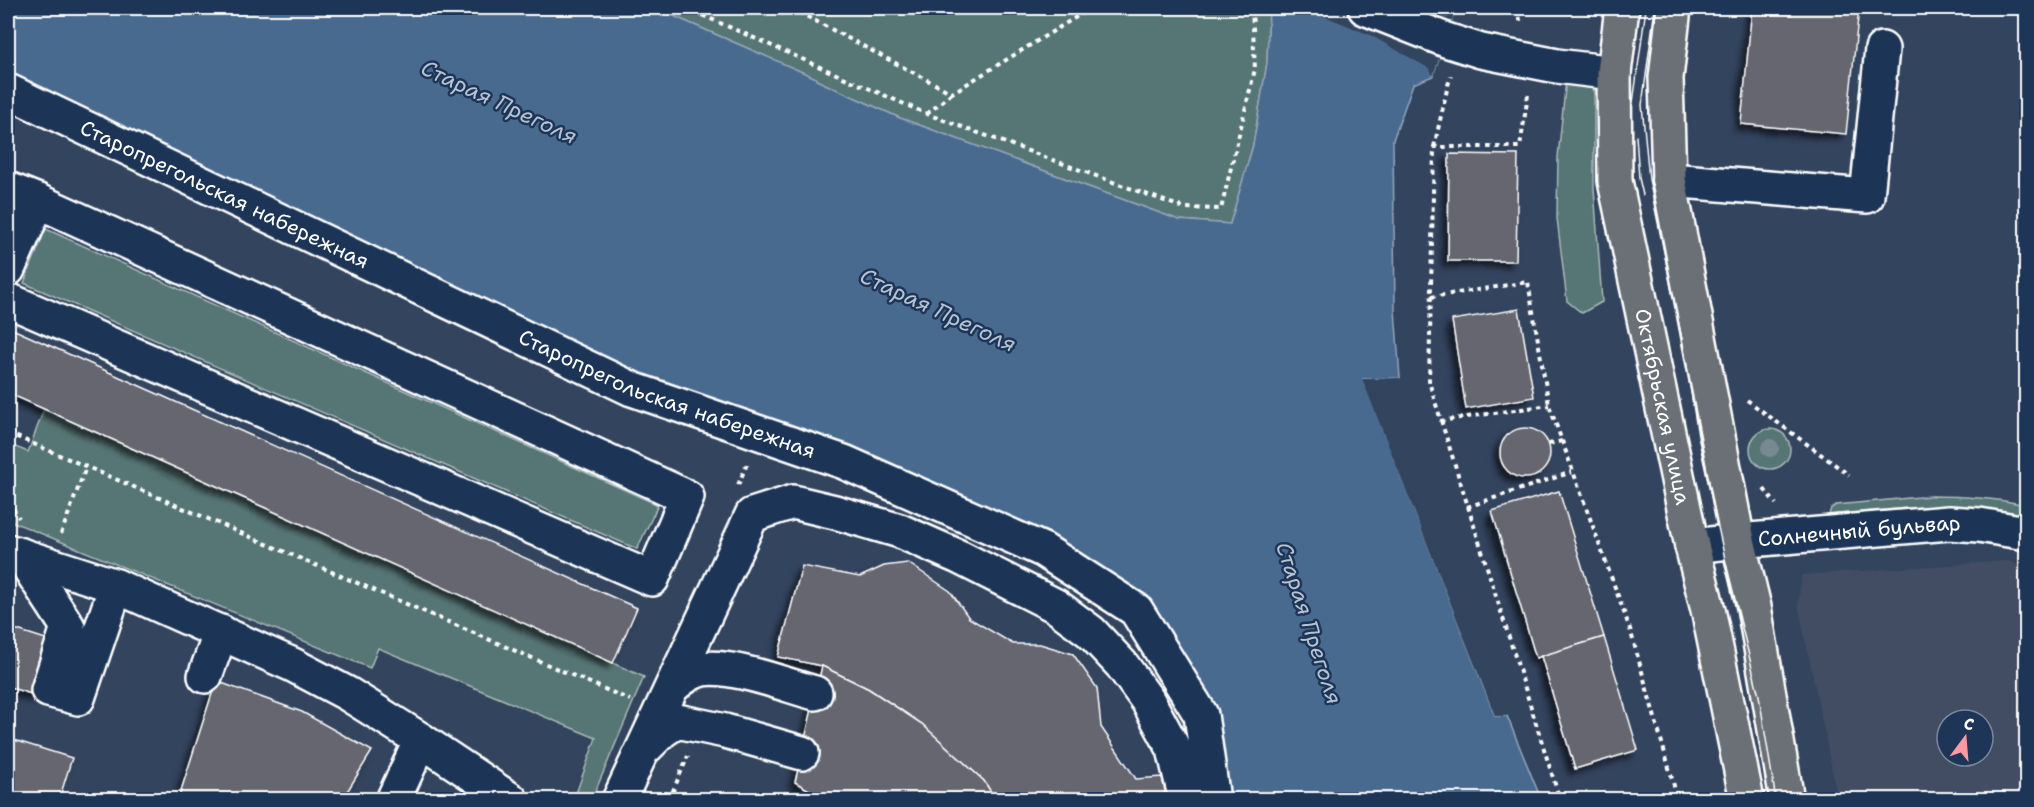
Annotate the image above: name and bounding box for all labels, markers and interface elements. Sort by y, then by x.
water label: Старая Преголя [416,53,582,151]
street label: Старопрегольская набережная [75,113,374,275]
water label: Старая Преголя [855,261,1021,359]
street label: Октябрьская улица [1628,306,1697,507]
street label: Старопрегольская набережная [514,323,819,465]
street label: Солнечный бульвар [1757,509,1962,553]
water label: Старая Преголя [1269,538,1349,708]
north arrow [1935,708,1995,768]
text: С [1961,713,1977,736]

